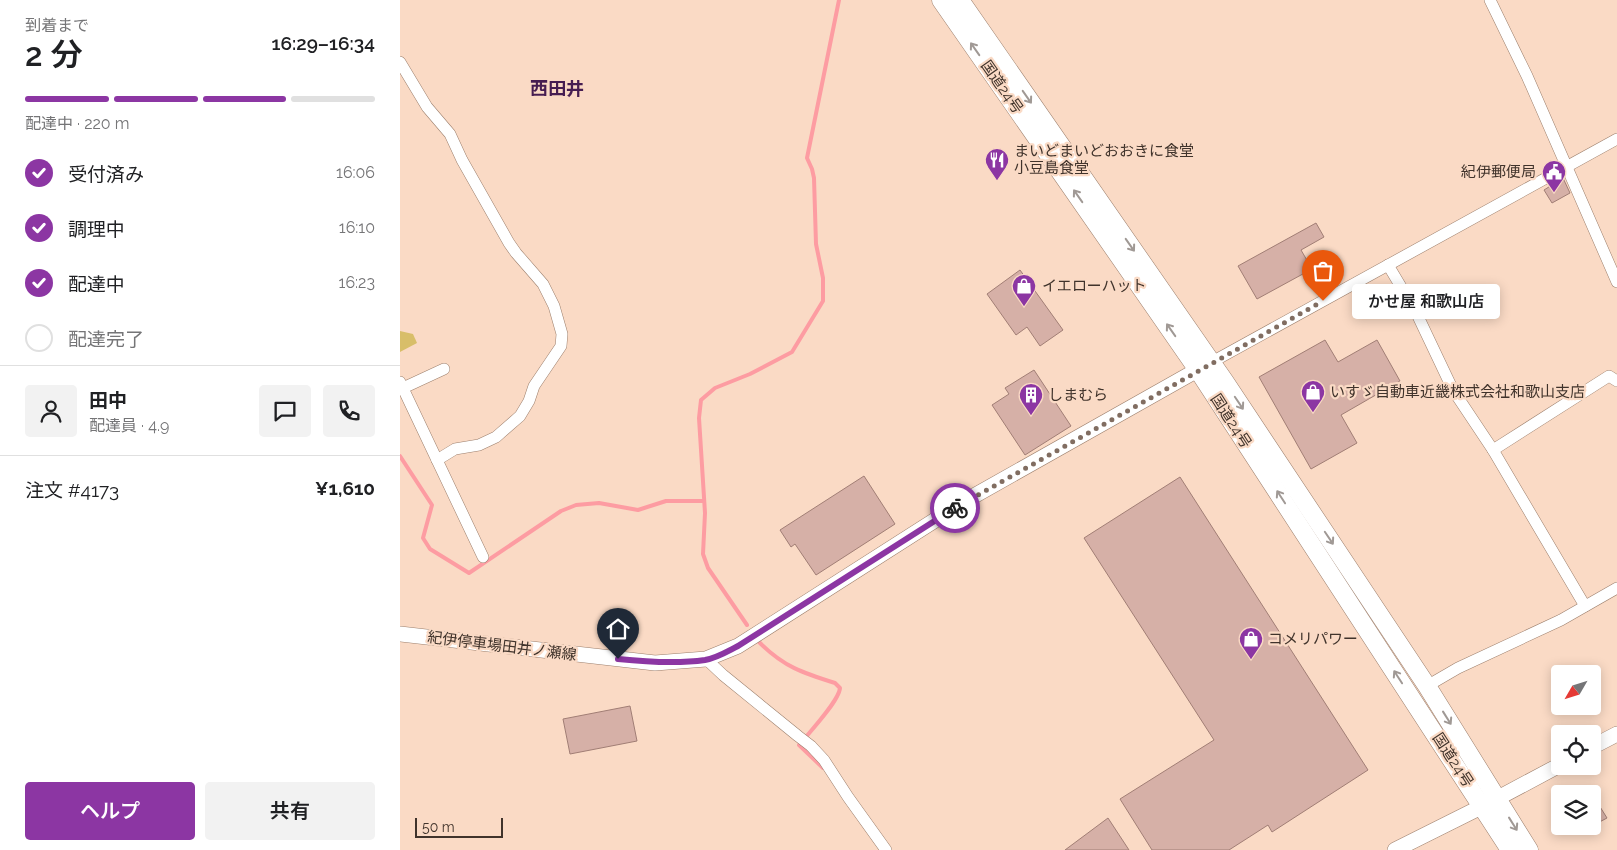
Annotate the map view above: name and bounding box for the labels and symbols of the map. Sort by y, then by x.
one-way arrow [970,42,980,56]
street label: 国道24号 [977,57,1027,117]
district label: 西田井 [530,78,584,99]
one-way arrow [1022,90,1032,104]
place label: まいどまいどおおきに食堂 小豆島食堂 [1014,142,1194,177]
restaurant icon: まいどまいどおおきに食堂 小豆島食堂 [984,147,1010,181]
public building icon: 紀伊郵便局 [1541,159,1567,193]
place label: 紀伊郵便局 [1461,163,1536,181]
one-way arrow [1073,190,1083,204]
one-way arrow [1125,238,1135,252]
pin [1302,250,1344,301]
shop icon: イエローハット [1011,273,1037,307]
place label: イエローハット [1042,277,1147,295]
callout: かせ屋 和歌山店 [1353,284,1500,318]
one-way arrow [1166,323,1176,337]
shop icon: いすゞ自動車近畿株式会社和歌山支店 [1300,379,1326,413]
building icon: しまむら [1018,382,1044,416]
place label: いすゞ自動車近畿株式会社和歌山支店 [1330,383,1585,401]
place label: しまむら [1048,386,1108,404]
street label: 国道24号 [1207,391,1255,451]
one-way arrow [1234,396,1244,410]
courier [930,483,980,533]
one-way arrow [1276,491,1286,505]
one-way arrow [1324,531,1334,545]
pin [597,608,639,659]
shop icon: コメリパワー [1238,626,1264,660]
street label: 紀伊停車場田井ノ瀬線 [426,628,578,664]
place label: コメリパワー [1268,630,1358,648]
north arrow [1551,665,1601,715]
one-way arrow [1393,671,1403,685]
one-way arrow [1441,711,1452,725]
street label: 国道24号 [1429,730,1477,790]
scale bar [415,815,502,838]
one-way arrow [1508,817,1518,831]

